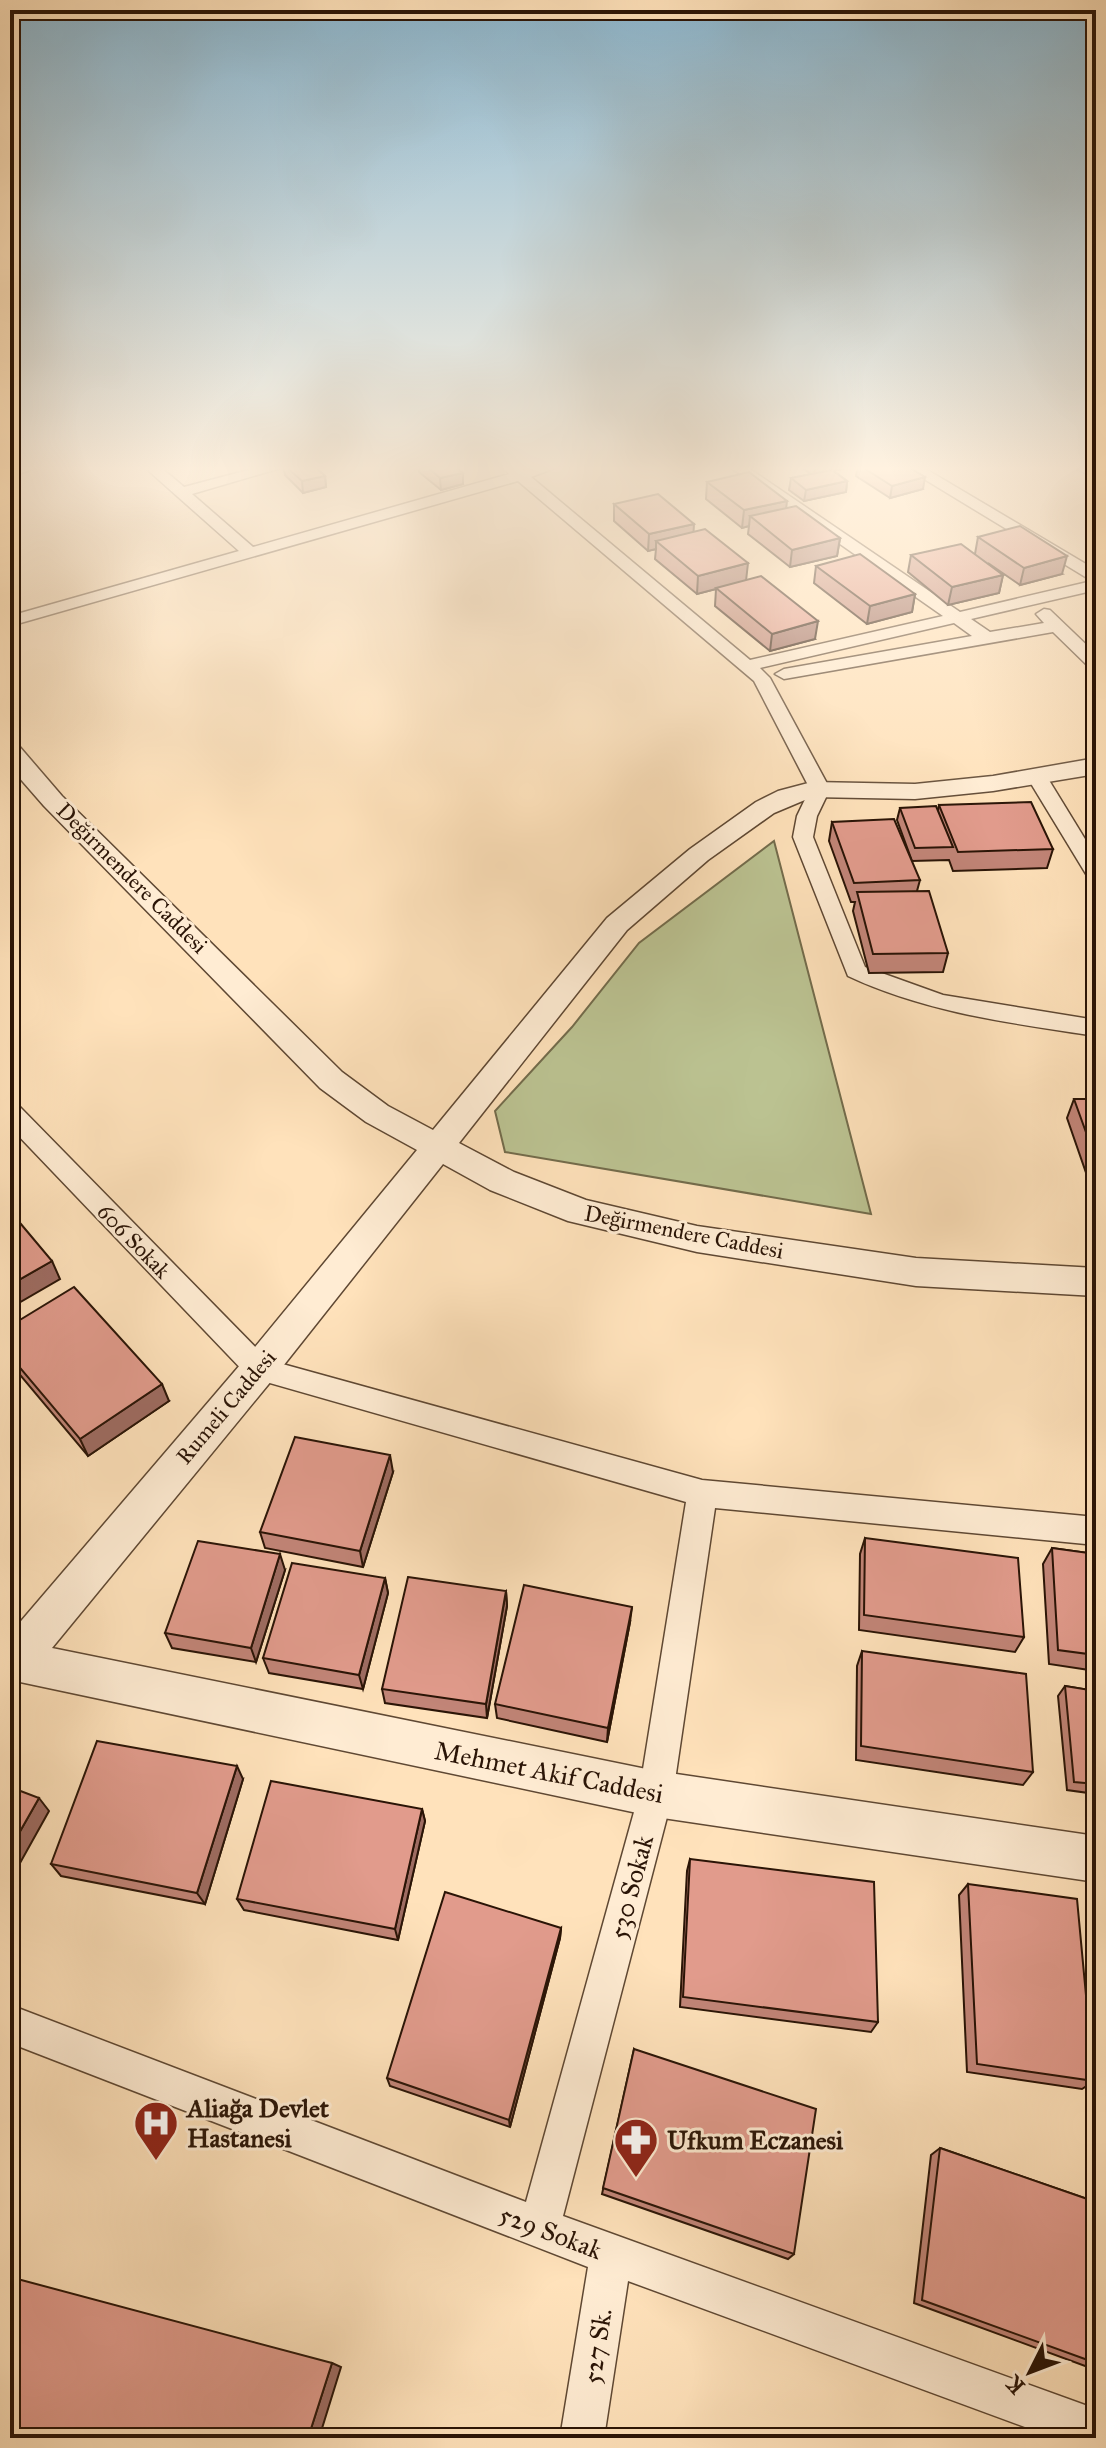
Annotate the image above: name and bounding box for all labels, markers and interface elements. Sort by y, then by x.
street label: Değirmendere Caddesi [51,797,213,959]
street label: 606 Sokak [92,1198,177,1285]
street label: Değirmendere Caddesi [582,1199,786,1265]
street label: Rumeli Caddesi [170,1344,282,1470]
street label: Mehmet Akif Caddesi [432,1734,666,1810]
street label: 530 Sokak [602,1831,660,1943]
place label: Aliağa Devlet Hastanesi [185,2092,330,2154]
hospital icon: Aliağa Devlet Hastanesi [132,2099,180,2162]
pharmacy icon: Ufkum Eczanesi [612,2116,660,2179]
place label: Ufkum Eczanesi [667,2124,844,2156]
street label: 529 Sokak [495,2198,608,2267]
street label: 527 Sk. [575,2306,619,2386]
north arrow [990,2332,1070,2412]
text: K [999,2369,1031,2400]

